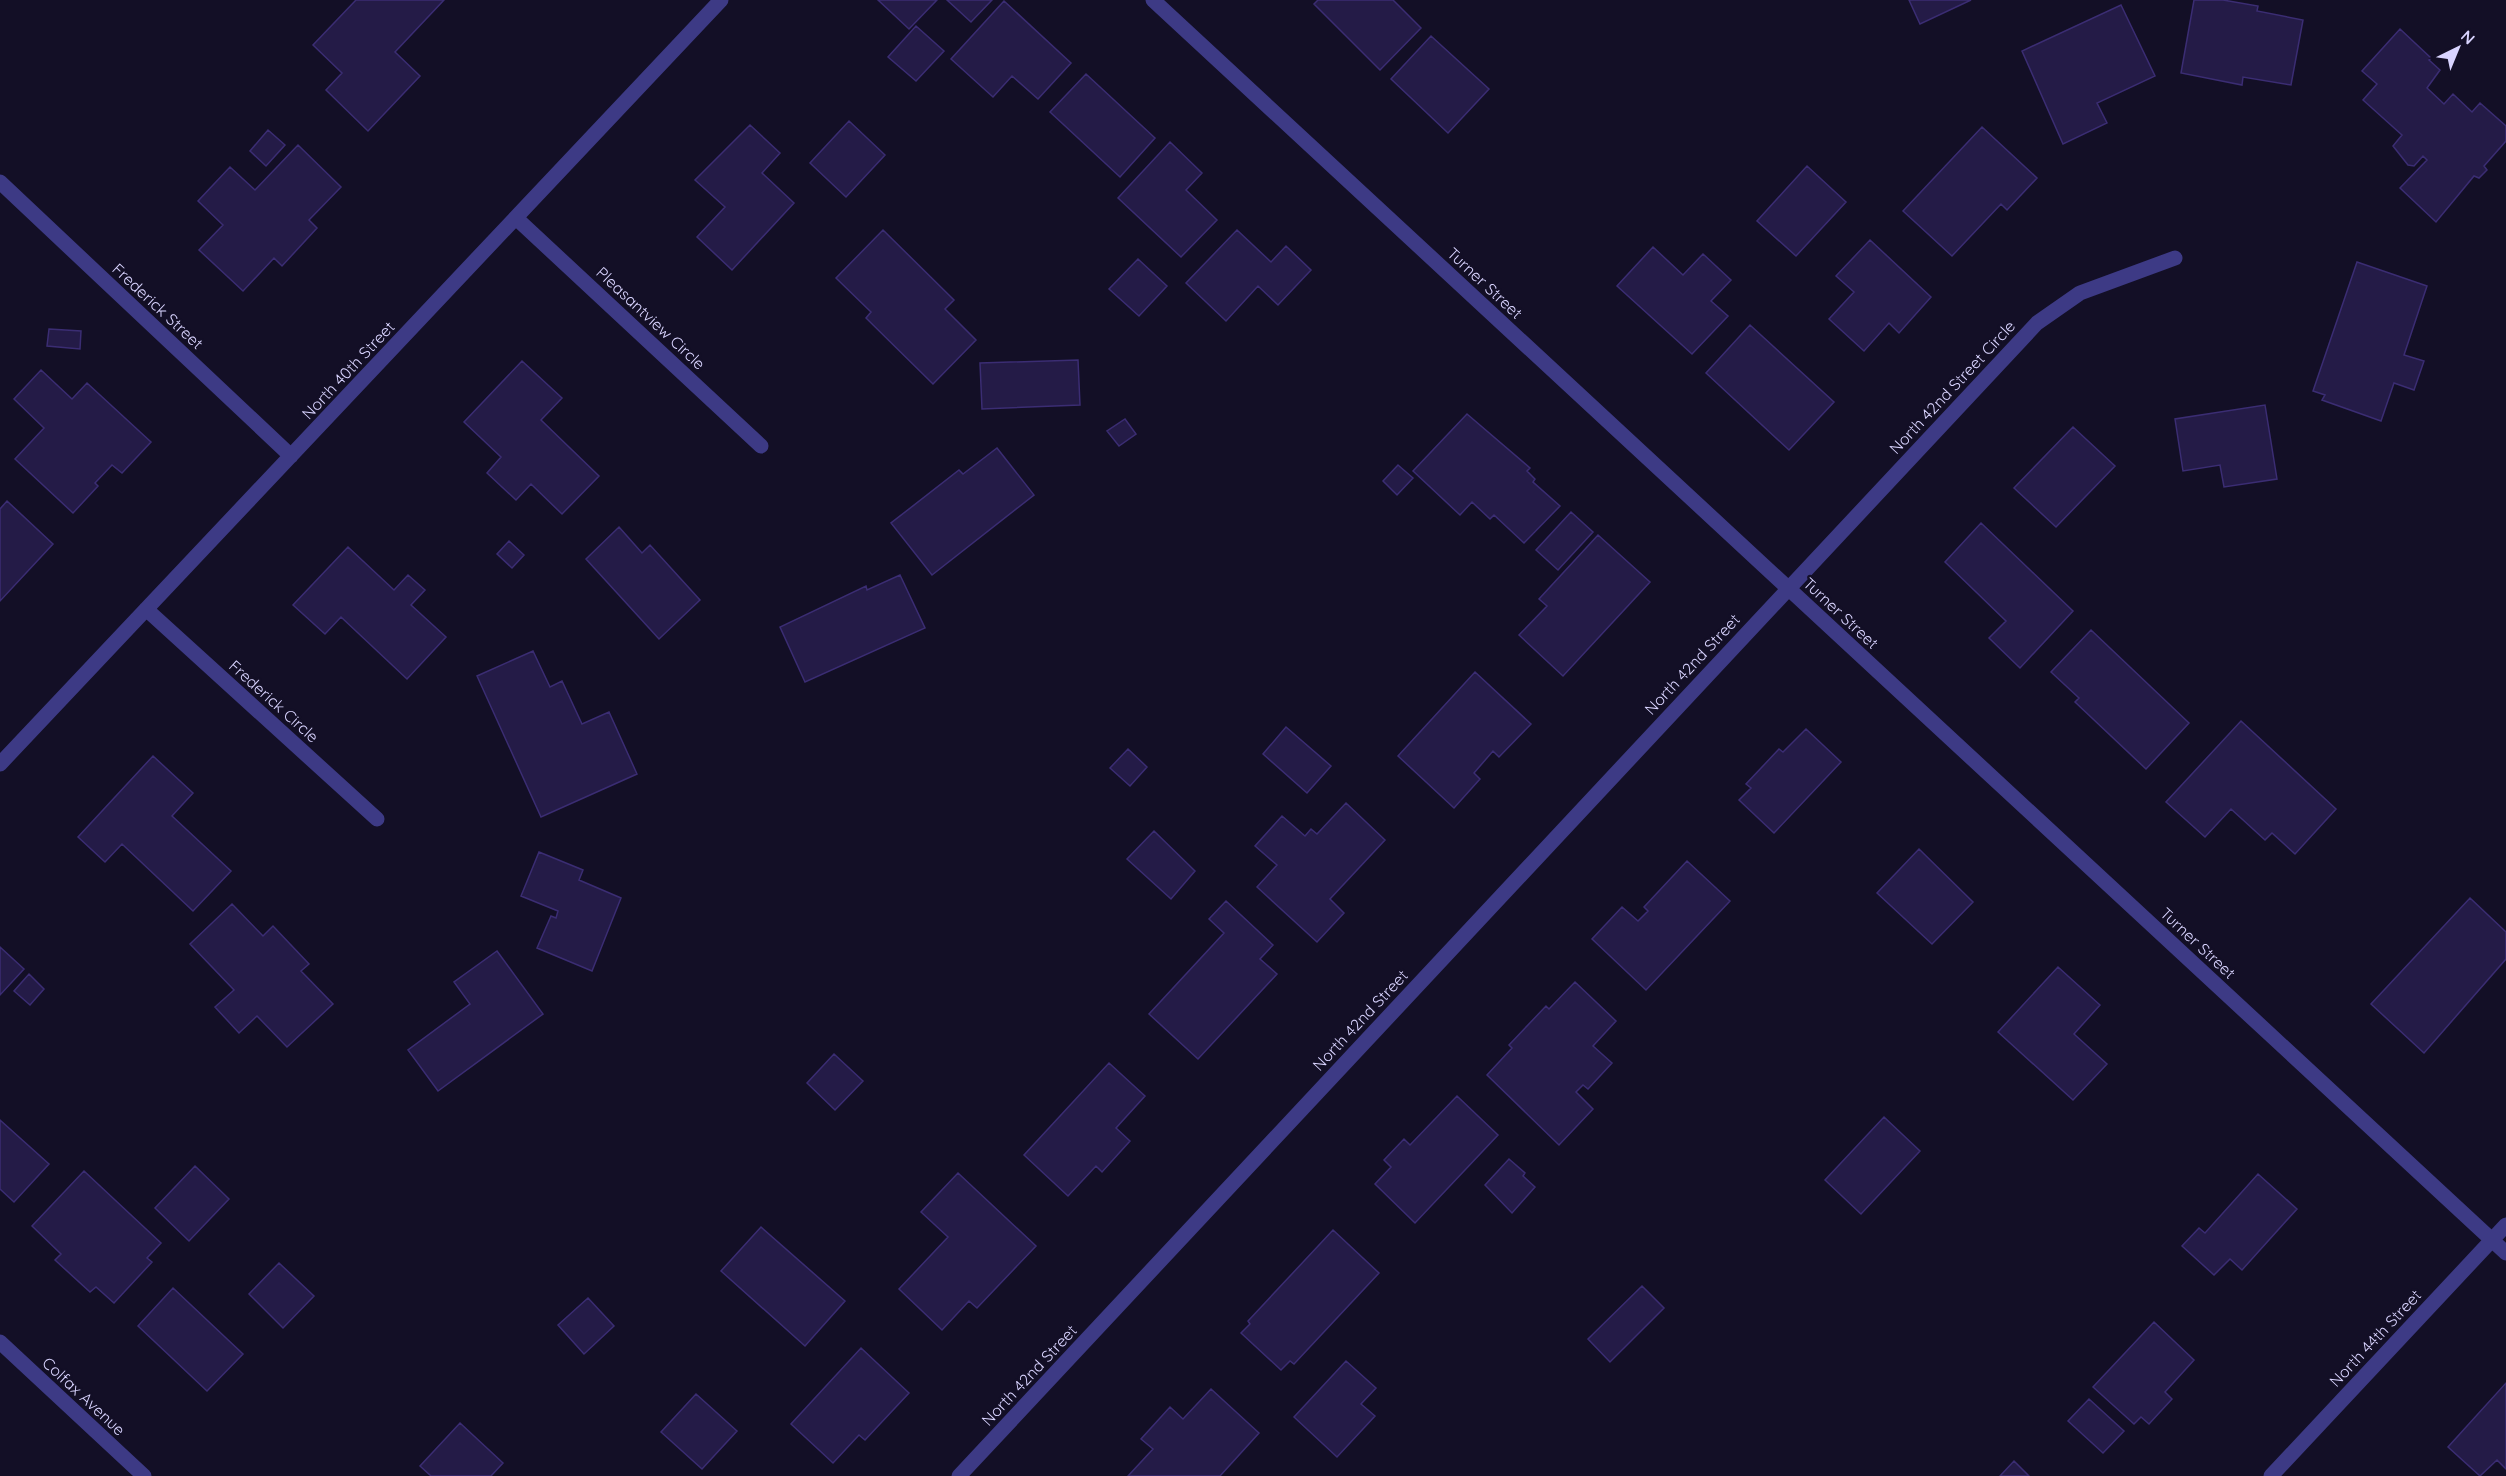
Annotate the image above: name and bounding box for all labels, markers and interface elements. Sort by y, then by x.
north arrow [2428,18,2488,78]
text: N [2457,26,2479,48]
street label: Turner Street [1443,243,1527,323]
street label: Frederick Street [108,259,208,353]
street label: Pleasantview Circle [592,262,710,374]
street label: North 42nd Street Circle [1885,316,2019,458]
street label: North 40th Street [297,317,399,423]
street label: Turner Street [1799,573,1883,653]
street label: North 42nd Street [1640,609,1744,719]
street label: Frederick Circle [225,655,323,747]
street label: Turner Street [2156,903,2240,983]
street label: North 42nd Street [1308,965,1412,1075]
street label: North 44th Street [2325,1285,2425,1391]
street label: North 42nd Street [977,1320,1081,1430]
street label: Colfax Avenue [38,1353,130,1439]

